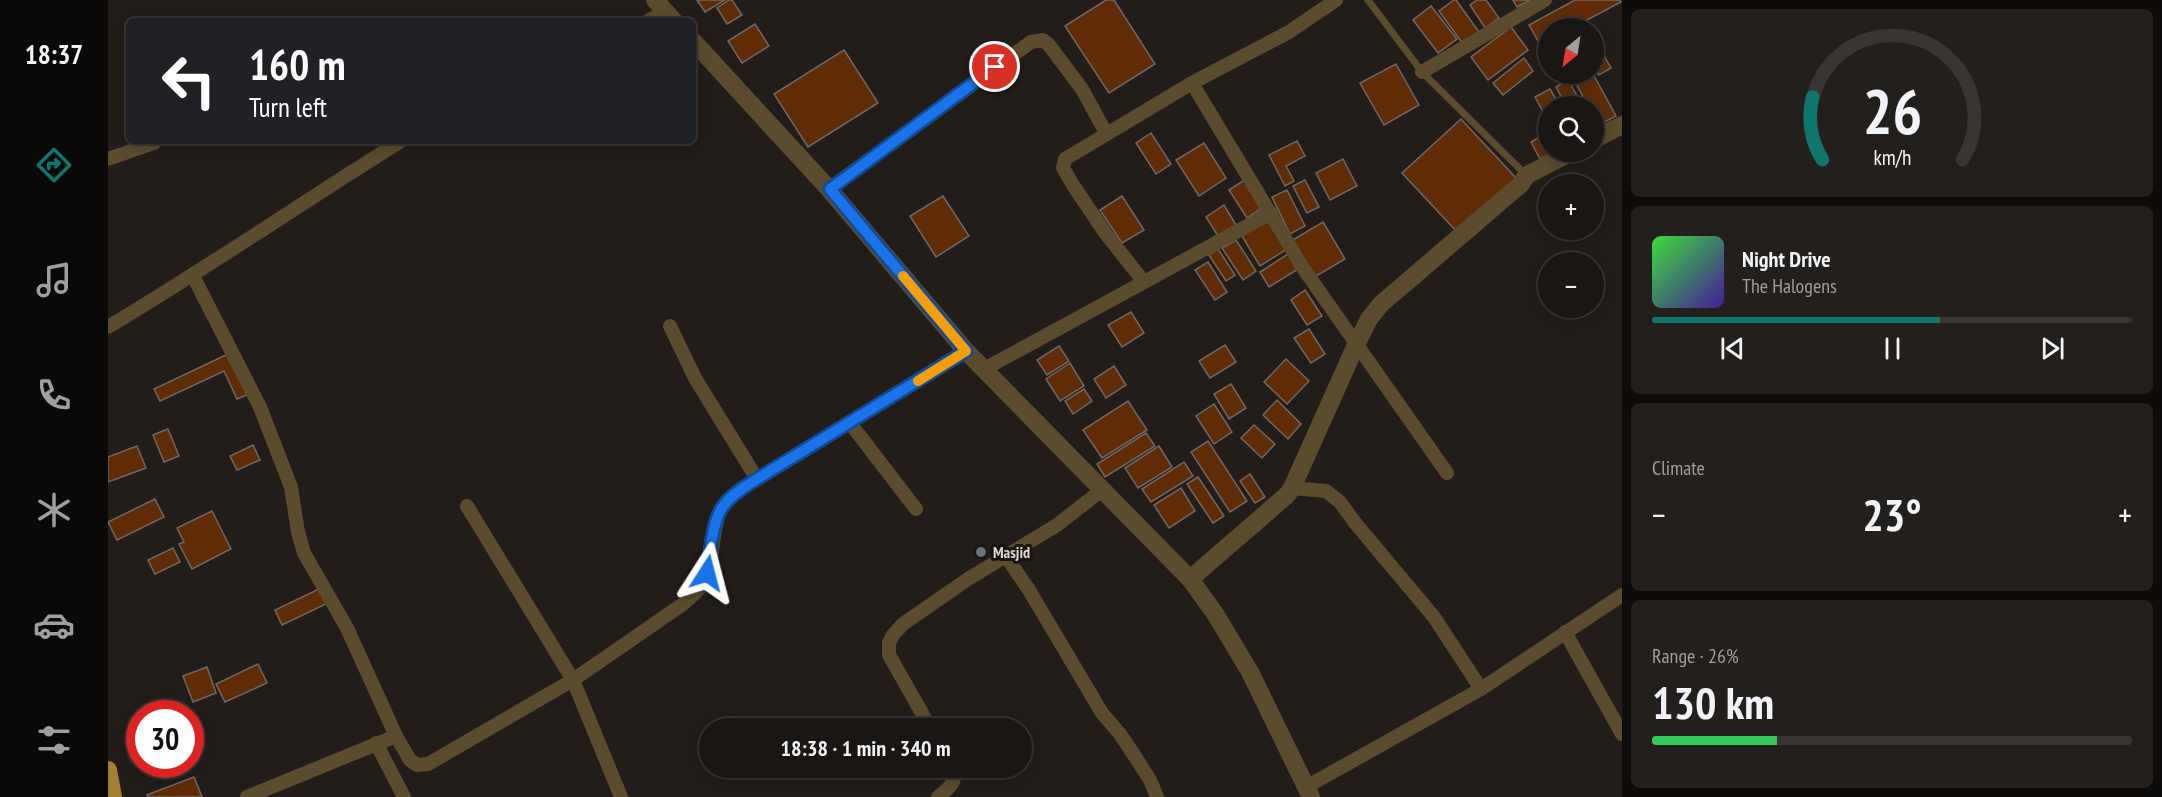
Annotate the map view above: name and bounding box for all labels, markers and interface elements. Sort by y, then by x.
north arrow [1538,18,1604,84]
map controls [1538,18,1604,318]
text: 18:37 [25,37,83,71]
text: 160 m [249,37,346,92]
pin [969,41,1020,92]
icon: left [150,42,228,120]
icon: arrive [978,50,1011,83]
text: 26 [1862,70,1922,151]
text: Turn left [249,90,327,124]
button: search [1538,96,1604,162]
text: km/h [1873,143,1911,171]
icon: directions [33,144,75,186]
button: + [1538,174,1604,240]
text: Night Drive [1742,245,1831,273]
button: − [1538,252,1604,318]
icon: music [33,259,75,301]
text: The Halogens [1742,273,1837,299]
icon: previous [1716,332,1749,365]
icon: pause [1876,332,1909,365]
icon: next [2036,332,2069,365]
icon: phone [33,374,75,416]
text: Climate [1652,455,1705,481]
text: 23° [1862,485,1922,543]
icon: climate [33,489,75,531]
text: − [1652,493,1666,536]
text: + [2118,493,2132,536]
position arrow [675,541,739,605]
place label: Masjid [993,542,1030,562]
marker: Masjid [974,545,988,559]
icon: car [33,604,75,646]
text: Range · 26% [1652,643,1739,669]
text: 130 km [1652,673,1774,731]
speed limit sign: 30 [126,700,204,778]
icon: filters [33,719,75,761]
text: 18:38 · 1 min · 340 m [780,734,951,762]

